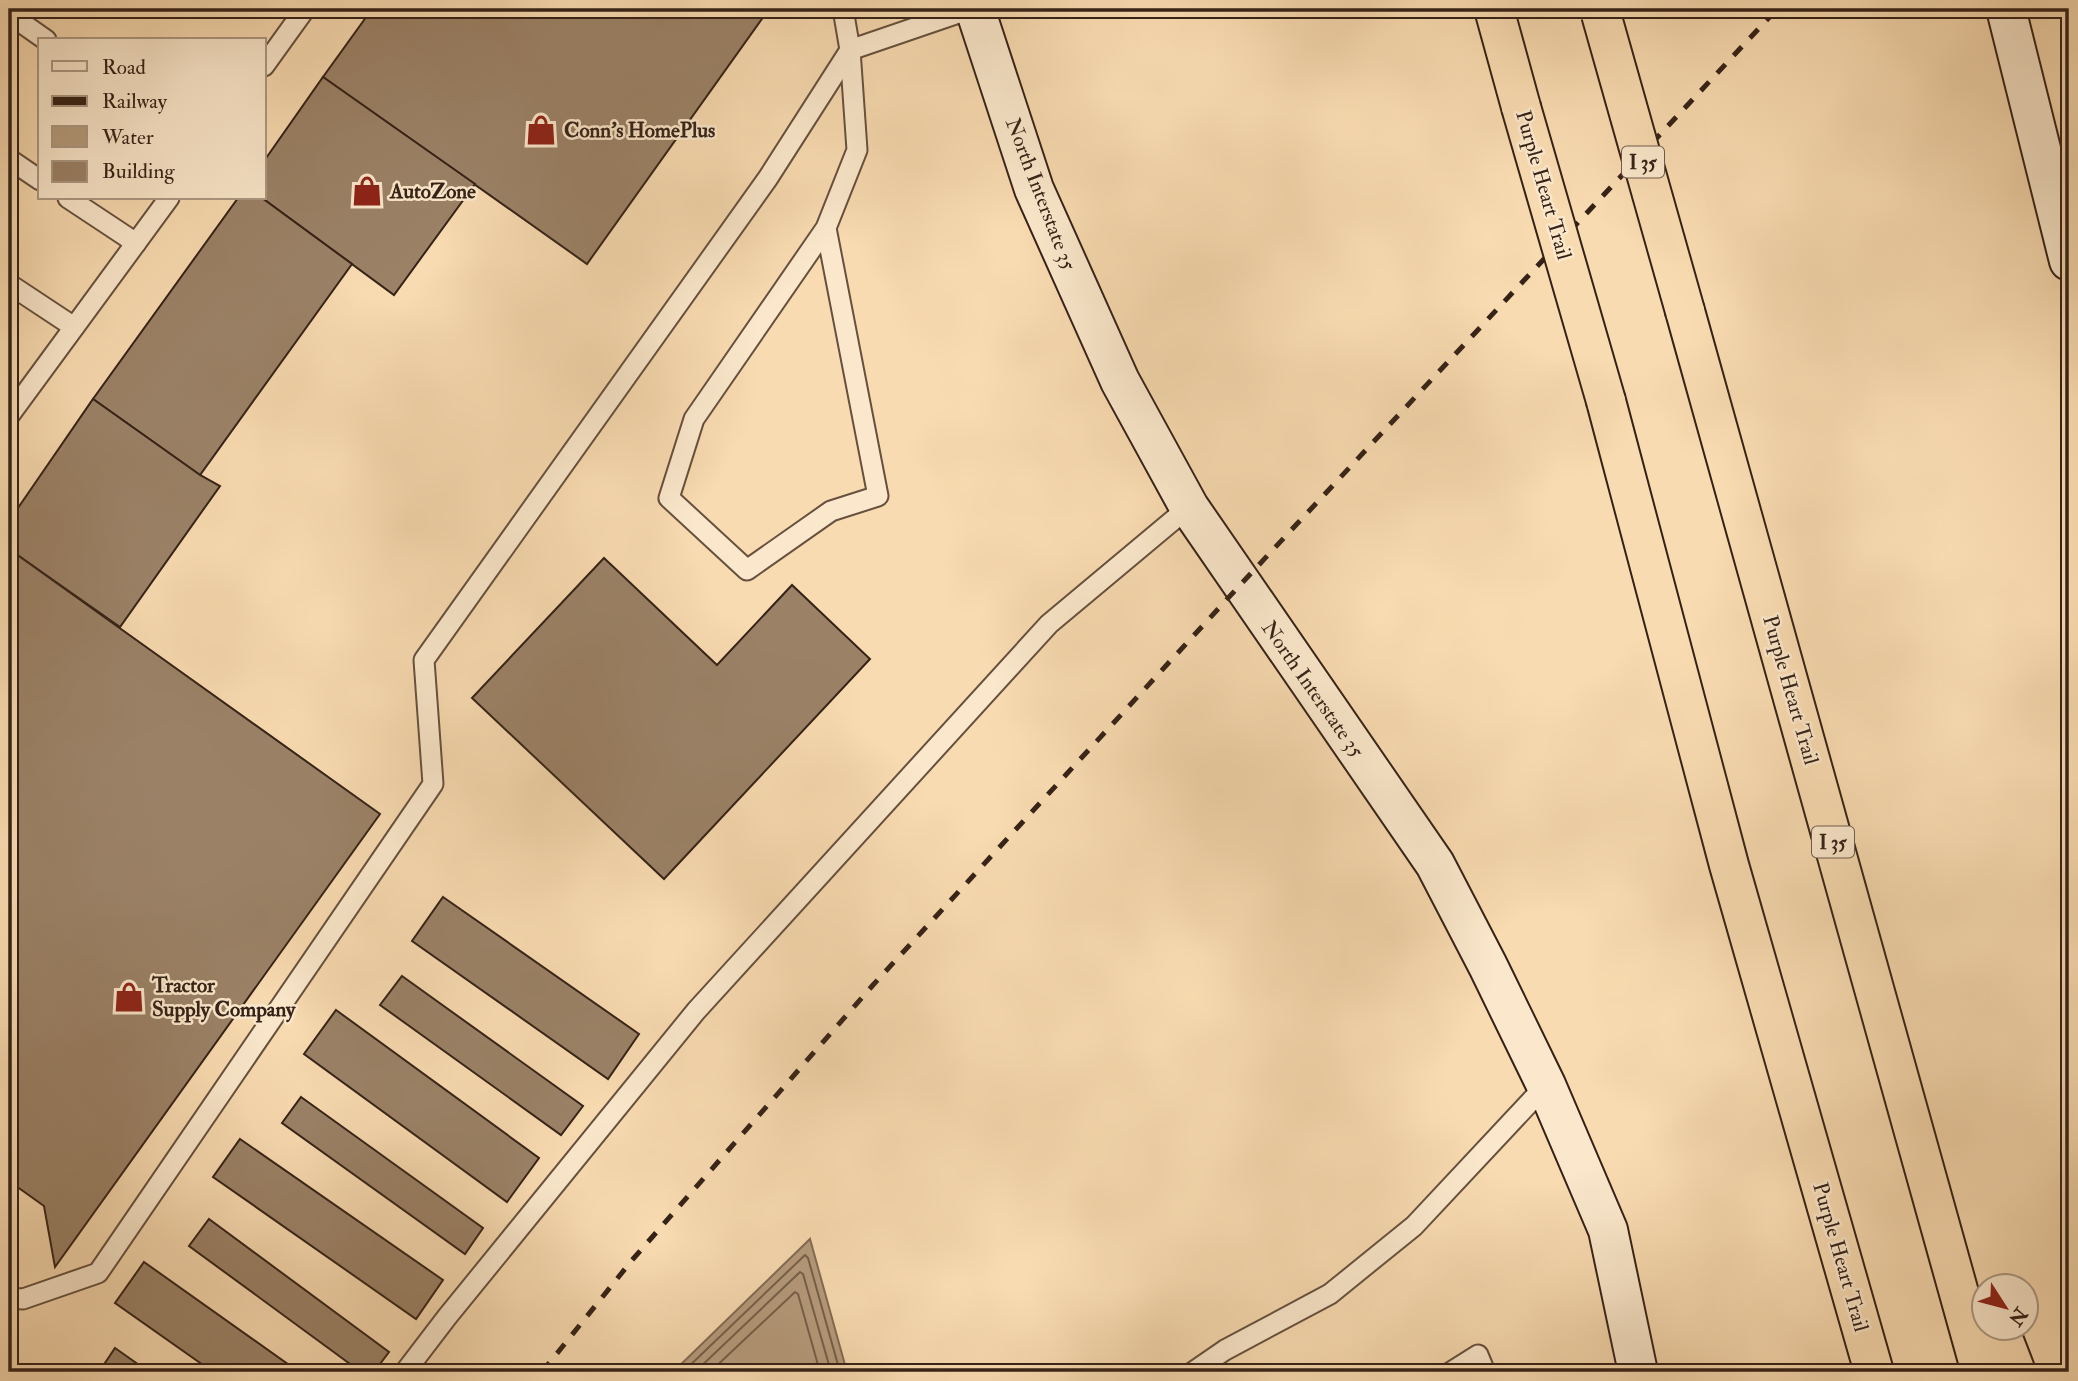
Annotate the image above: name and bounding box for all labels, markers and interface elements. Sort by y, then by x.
legend [38,38,266,200]
text: Road [102,54,147,81]
text: Railway [102,88,168,115]
street label: Purple Heart Trail [1509,107,1578,264]
shop icon: Conn's HomePlus [524,113,558,147]
street label: North Interstate 35 [999,114,1082,275]
place label: Conn's HomePlus [564,117,715,144]
text: Water [101,124,154,151]
road number: I 35 [1622,146,1664,178]
text: Building [102,158,175,185]
shop icon: AutoZone [350,174,384,208]
place label: AutoZone [389,178,476,205]
street label: Purple Heart Trail [1756,612,1825,769]
street label: North Interstate 35 [1255,616,1370,764]
road number: I 35 [1812,827,1854,858]
place label: Tractor Supply Company [151,972,296,1023]
shop icon: Tractor Supply Company [112,980,146,1014]
street label: Purple Heart Trail [1806,1179,1875,1336]
north arrow [1969,1272,2039,1342]
text: N [2003,1302,2033,1331]

